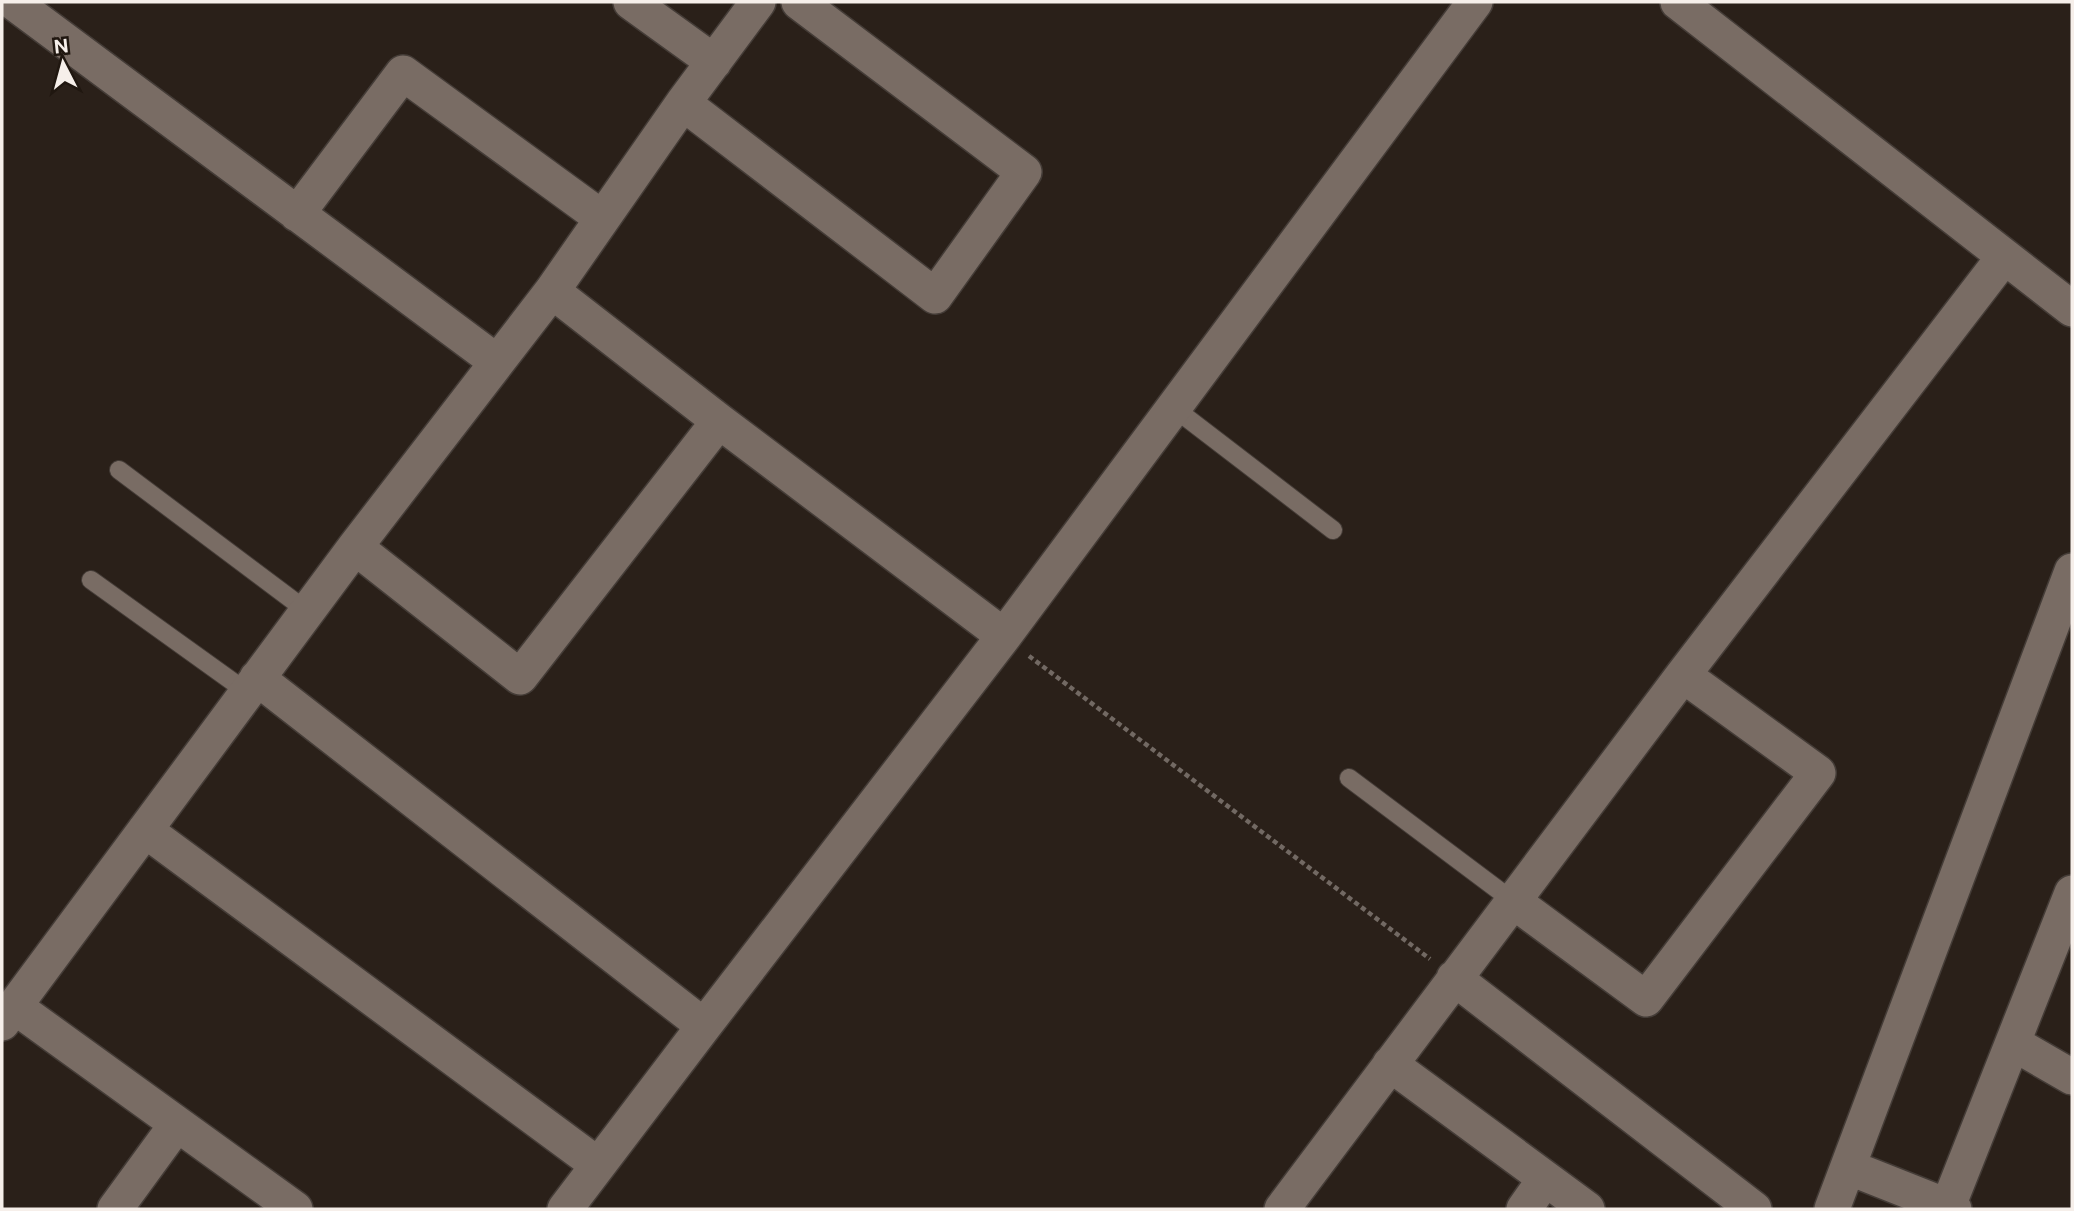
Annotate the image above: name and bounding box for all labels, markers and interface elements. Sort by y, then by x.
north arrow [28,28,98,98]
text: N [53,34,70,58]

